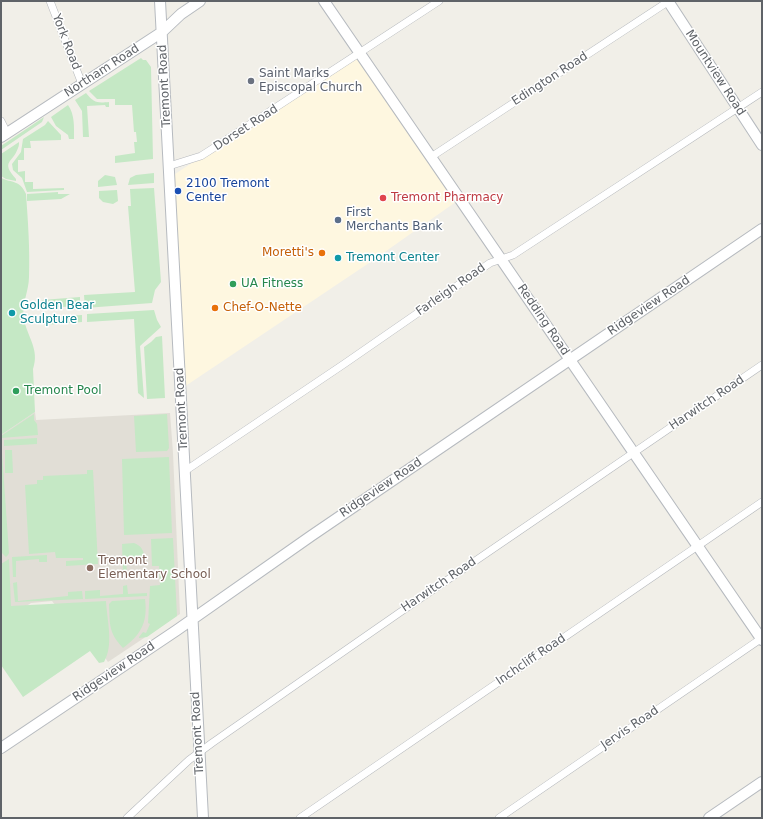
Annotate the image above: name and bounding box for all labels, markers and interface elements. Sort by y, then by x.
street label: York Road [49,12,83,72]
street label: Mountview Road [682,27,748,119]
street label: Northam Road [62,41,142,101]
street label: Tremont Road [156,44,174,128]
street label: Edington Road [509,49,591,109]
place label: Saint Marks Episcopal Church [259,67,362,95]
marker: Saint Marks Episcopal Church [246,76,256,86]
street label: Dorset Road [211,102,281,154]
place label: 2100 Tremont Center [186,177,269,205]
marker: 2100 Tremont Center [173,186,183,196]
place label: Tremont Pharmacy [391,191,503,205]
marker: Tremont Pharmacy [378,193,388,203]
place label: First Merchants Bank [346,206,442,234]
marker: First Merchants Bank [333,215,343,225]
place label: Moretti's [262,246,314,260]
marker: Moretti's [317,248,327,258]
place label: Tremont Center [346,251,439,265]
marker: Tremont Center [333,253,343,263]
street label: Farleigh Road [414,261,488,319]
street label: Ridgeview Road [605,273,693,339]
place label: UA Fitness [241,277,303,291]
marker: UA Fitness [228,279,238,289]
street label: Redding Road [514,282,572,358]
place label: Golden Bear Sculpture [20,299,94,327]
place label: Chef-O-Nette [223,301,302,315]
marker: Chef-O-Nette [210,303,220,313]
marker: Golden Bear Sculpture [7,308,17,318]
street label: Tremont Road [173,367,191,451]
street label: Harwitch Road [667,373,747,433]
place label: Tremont Pool [24,384,102,398]
marker: Tremont Pool [11,386,21,396]
street label: Ridgeview Road [337,455,425,521]
place label: Tremont Elementary School [98,554,211,582]
street label: Harwitch Road [399,555,479,615]
marker: Tremont Elementary School [85,563,95,573]
street label: Inchcliff Road [493,631,569,689]
street label: Ridgeview Road [70,639,158,705]
street label: Tremont Road [189,691,207,775]
street label: Jervis Road [598,703,662,753]

